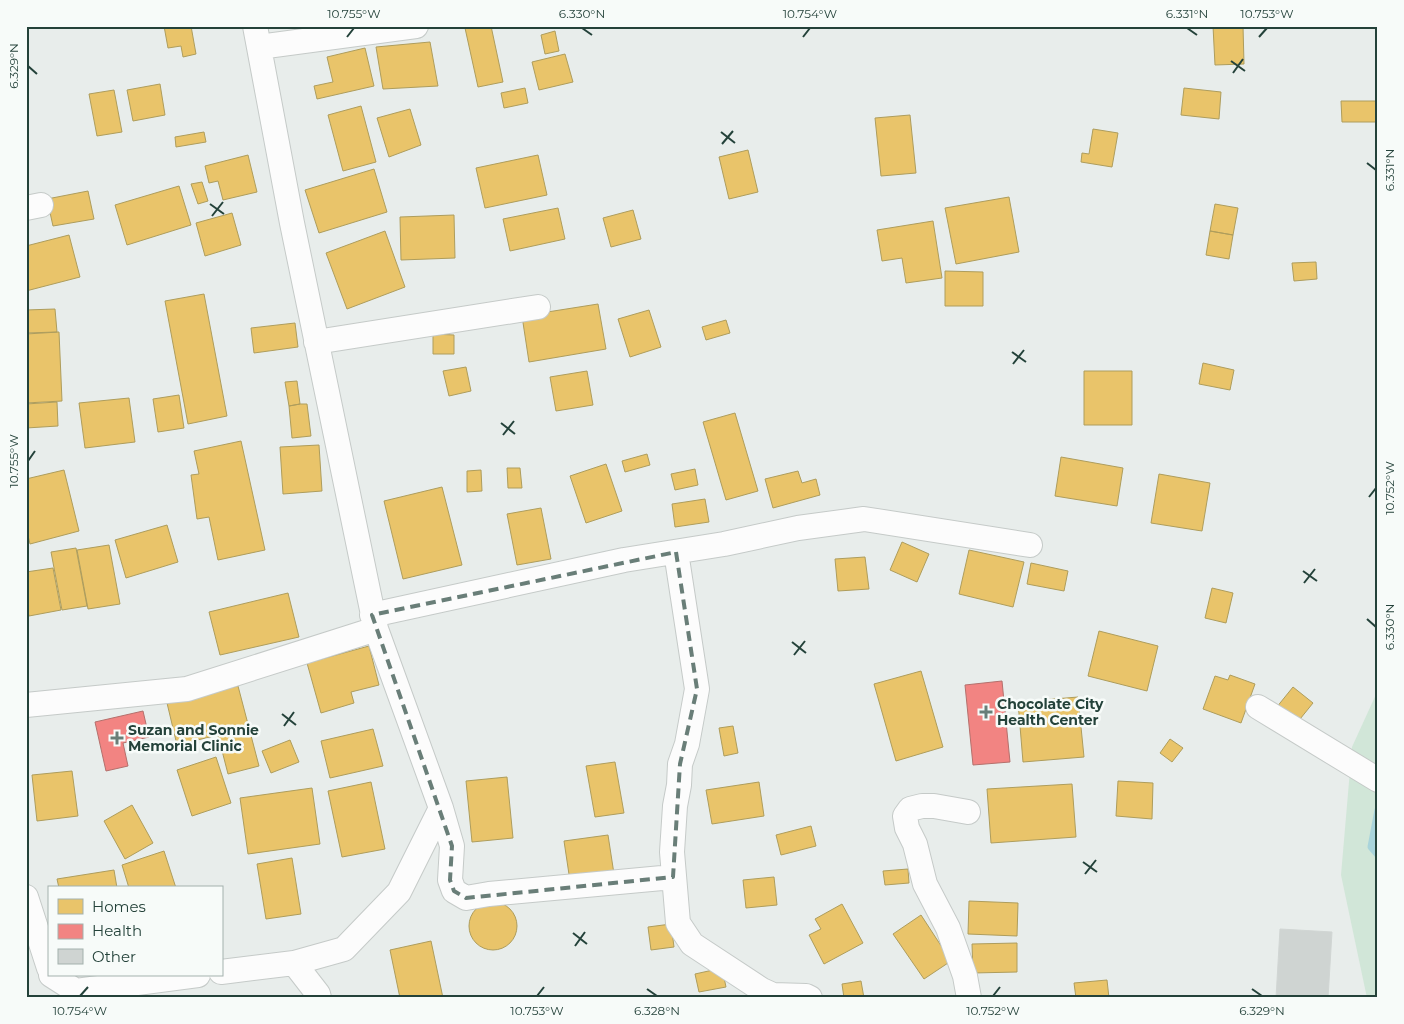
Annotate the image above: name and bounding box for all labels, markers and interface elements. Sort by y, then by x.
text: 10.755°W [327,6,381,21]
text: 6.330°N [559,6,605,21]
text: 10.754°W [783,6,837,21]
text: 6.331°N [1166,6,1208,21]
text: 10.753°W [1240,6,1294,21]
text: 6.329°N [6,43,21,89]
text: 6.331°N [1382,149,1397,191]
text: 10.755°W [6,434,21,488]
text: 10.752°W [1382,461,1397,515]
text: 6.330°N [1382,604,1397,650]
place label: Chocolate City Health Center [997,695,1104,729]
marker: Chocolate City Health Center [979,705,993,719]
place label: Suzan and Sonnie Memorial Clinic [128,721,259,755]
marker: Suzan and Sonnie Memorial Clinic [110,731,124,745]
legend [48,886,222,976]
text: Homes [92,897,146,916]
text: Health [92,921,142,940]
text: Other [92,947,136,966]
text: 10.754°W [53,1003,107,1018]
text: 10.753°W [510,1003,564,1018]
text: 6.328°N [634,1003,680,1018]
text: 10.752°W [966,1003,1020,1018]
text: 6.329°N [1239,1003,1285,1018]

